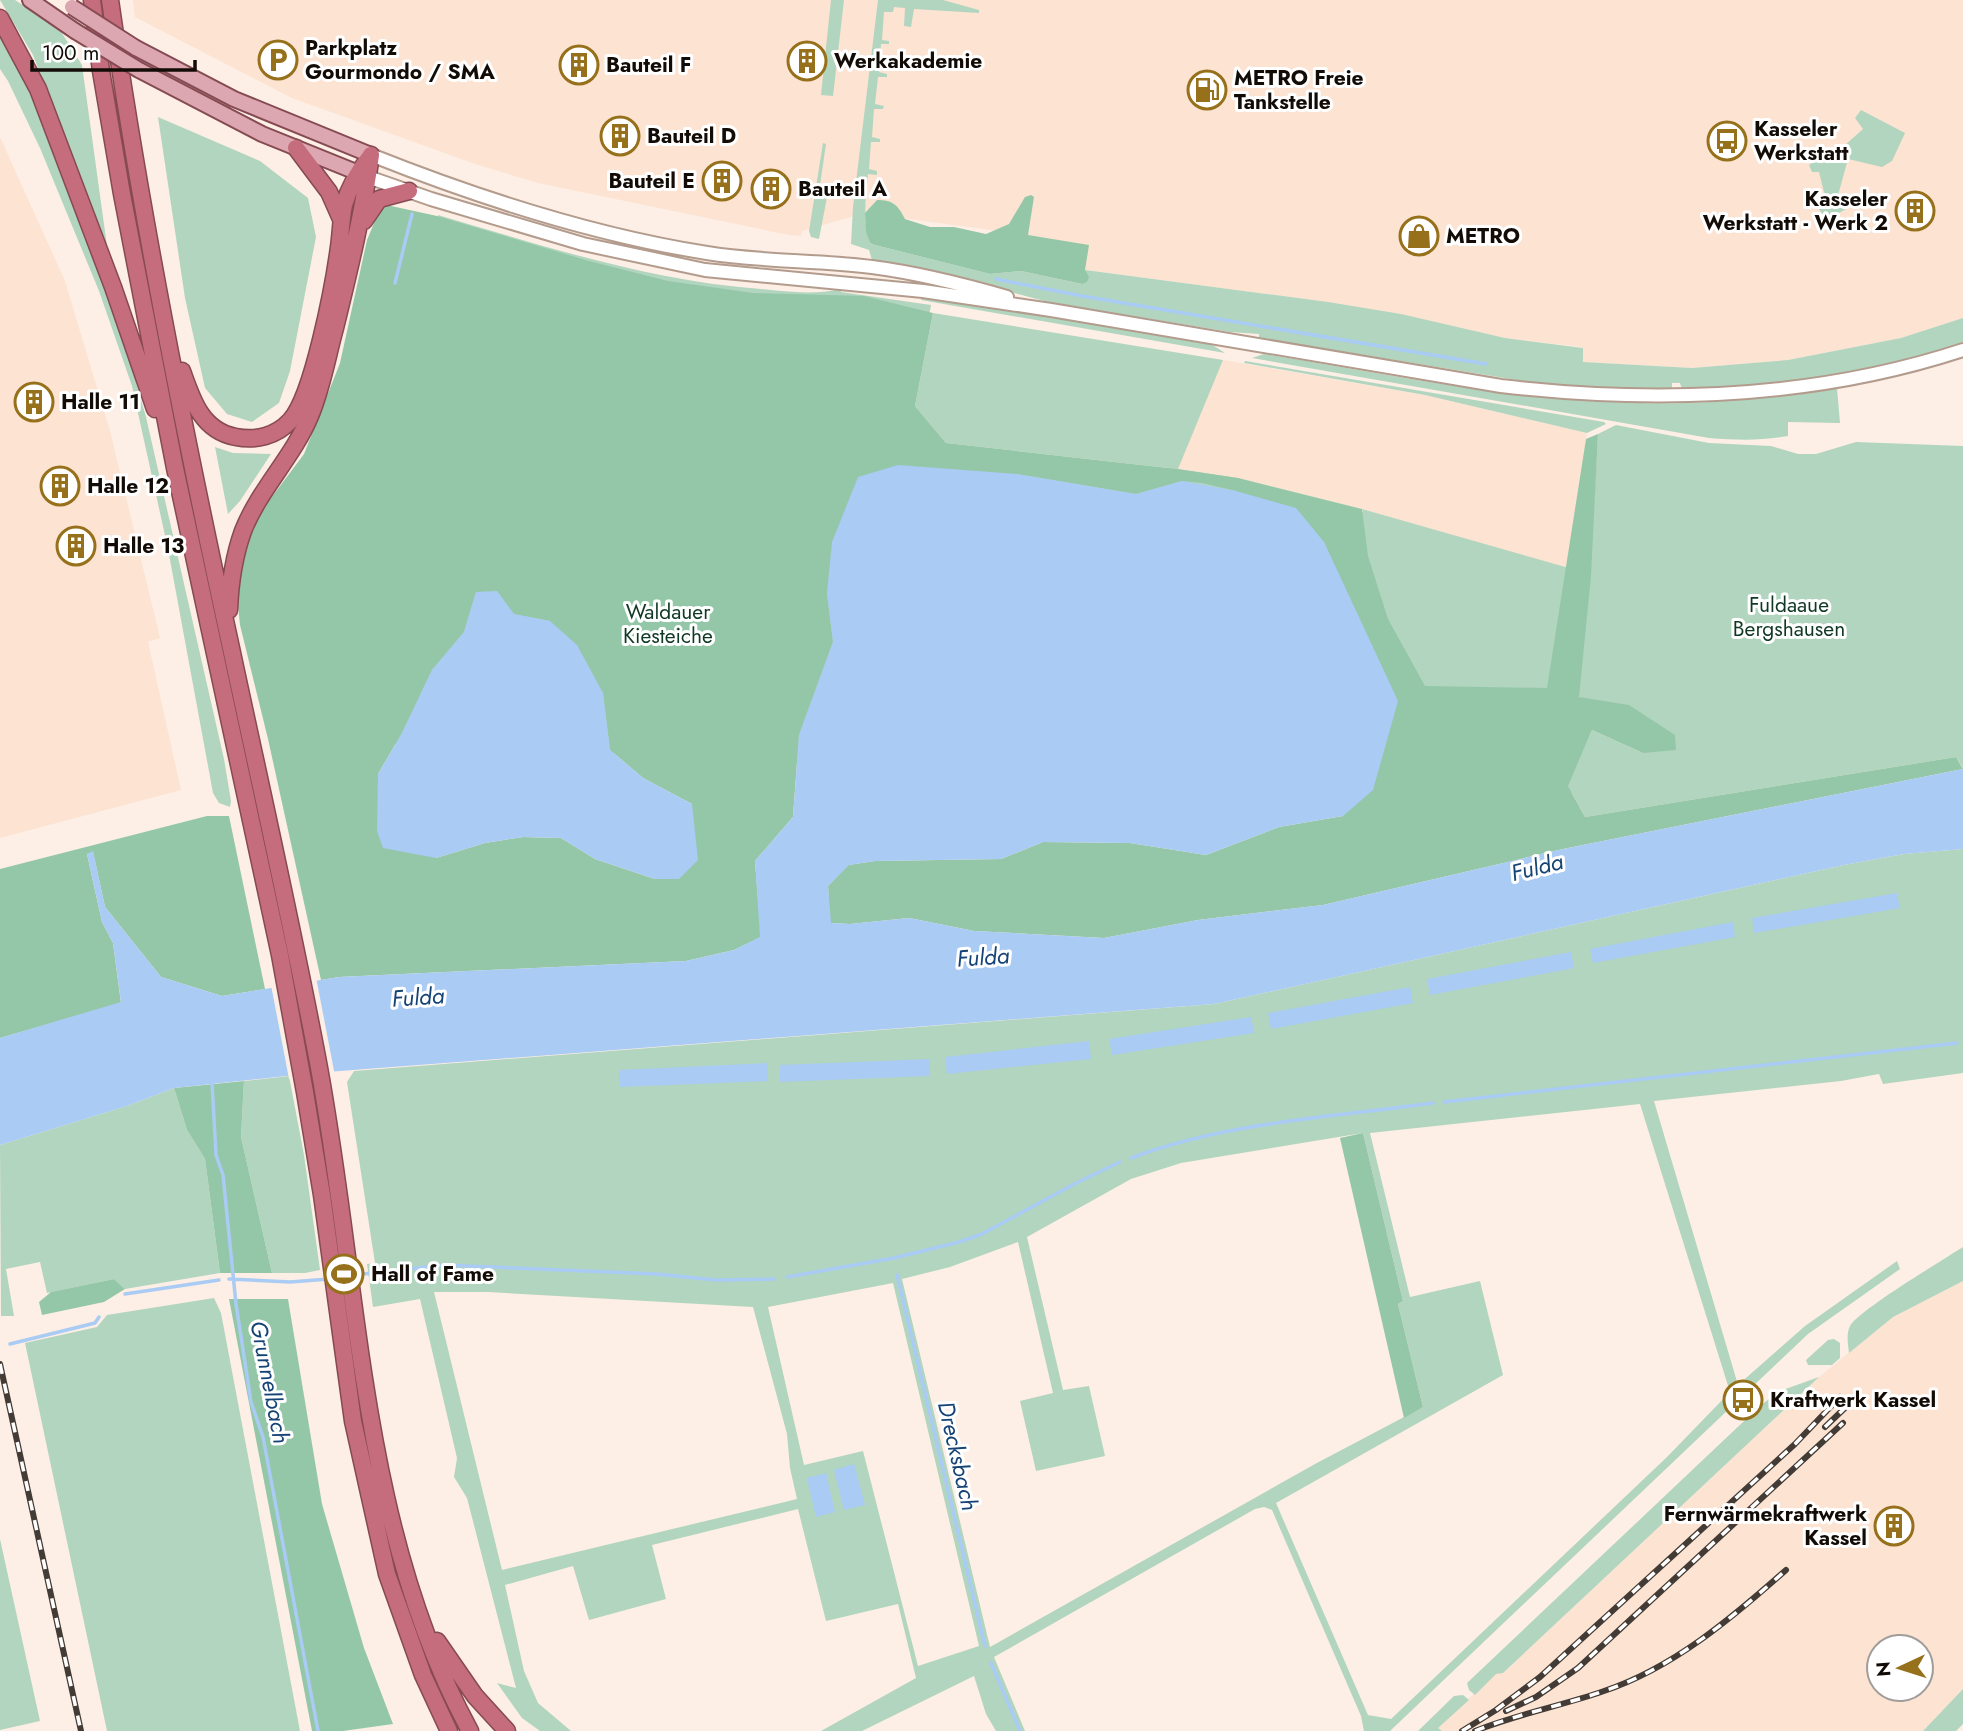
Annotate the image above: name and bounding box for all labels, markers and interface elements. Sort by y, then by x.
scale bar [32,28,194,72]
place label: Parkplatz Gourmondo / SMA [305,33,495,87]
text: 100 m [42,38,99,68]
parking icon: Parkplatz Gourmondo / SMA [257,39,299,81]
building icon: Werkakademie [786,40,828,82]
building icon: Bauteil F [558,44,600,86]
place label: Werkakademie [834,46,982,76]
place label: Bauteil F [606,50,691,80]
place label: METRO Freie Tankstelle [1234,63,1364,117]
fuel station icon: METRO Freie Tankstelle [1186,69,1228,111]
place label: Kasseler Werkstatt [1754,114,1849,168]
building icon: Bauteil D [599,115,641,157]
bus stop icon: Kasseler Werkstatt [1706,120,1748,162]
place label: Bauteil D [647,121,736,151]
building icon: Bauteil E [701,160,743,202]
place label: Bauteil E [609,166,695,196]
building icon: Bauteil A [750,168,792,210]
place label: Bauteil A [798,174,888,204]
place label: Kasseler Werkstatt - Werk 2 [1703,184,1888,238]
building icon: Kasseler Werkstatt - Werk 2 [1894,190,1936,232]
shop icon: METRO [1398,215,1440,257]
place label: METRO [1446,221,1520,251]
building icon: Halle 11 [13,381,55,423]
place label: Halle 11 [61,387,140,417]
building icon: Halle 12 [39,465,81,507]
place label: Halle 12 [87,471,169,501]
building icon: Halle 13 [55,525,97,567]
place label: Halle 13 [103,531,184,561]
park label: Fuldaaue Bergshausen [1733,590,1845,644]
park label: Waldauer Kiesteiche [623,597,713,651]
water label: Fulda [1507,844,1567,890]
water label: Fulda [955,938,1011,976]
water label: Fulda [390,978,446,1016]
sports icon: Hall of Fame [323,1253,365,1295]
place label: Hall of Fame [371,1259,494,1289]
water label: Grunnelbach [241,1318,299,1446]
bus stop icon: Kraftwerk Kassel [1722,1379,1764,1421]
place label: Kraftwerk Kassel [1770,1385,1936,1415]
water label: Drecksbach [929,1398,987,1514]
place label: Fernwärmekraftwerk Kassel [1664,1499,1867,1553]
building icon: Fernwärmekraftwerk Kassel [1873,1505,1915,1547]
north arrow [1865,1633,1935,1703]
text: N [1870,1661,1898,1678]

